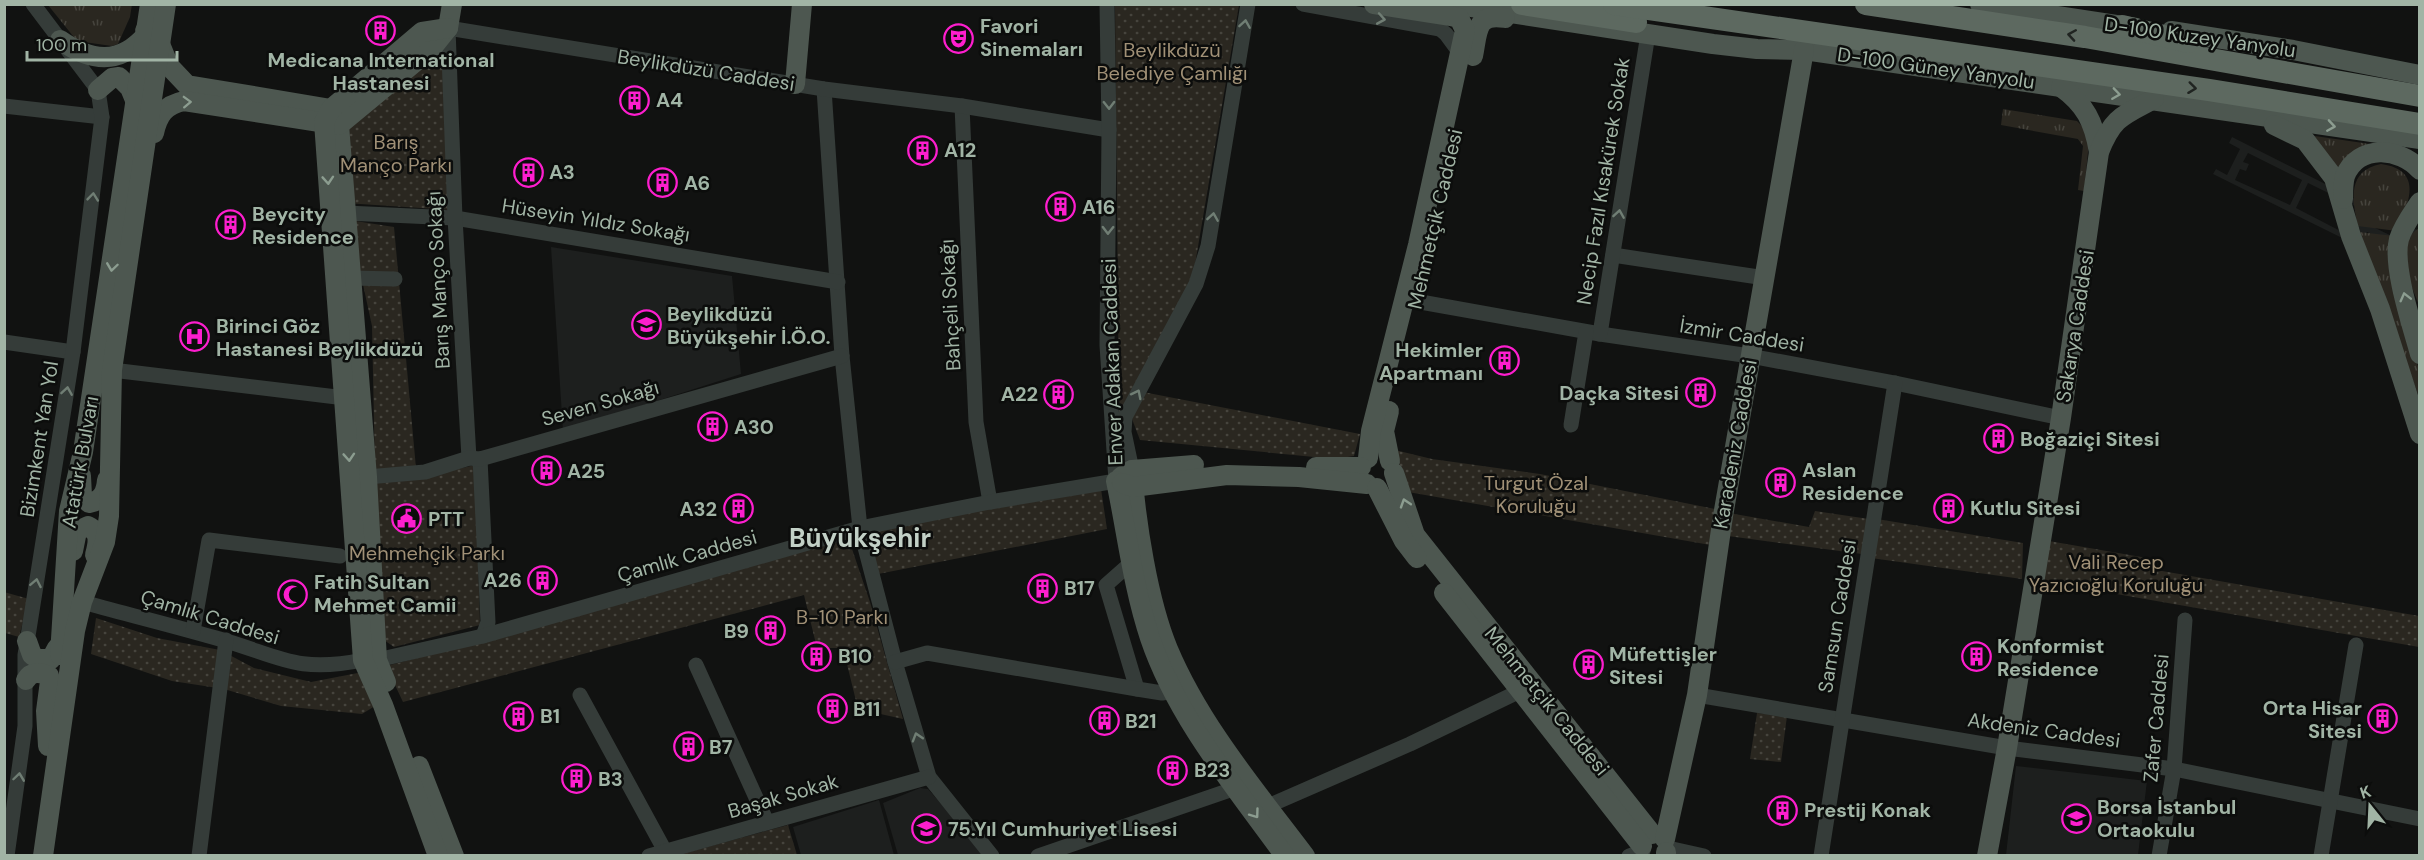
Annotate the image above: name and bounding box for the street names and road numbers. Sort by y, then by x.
street label: D-100 Kuzey Yanyolu [2103,11,2297,63]
street label: D-100 Güney Yanyolu [1836,41,2036,95]
street label: Beylikdüzü Caddesi [615,43,797,97]
street label: Necip Fazıl Kısakürek Sokak [1571,55,1635,307]
street label: Mehmetçik Caddesi [1402,126,1468,312]
street label: Barış Manço Sokağı [420,190,456,370]
street label: Hüseyin Yıldız Sokağı [500,192,692,248]
street label: Bahçeli Sokağı [934,239,966,371]
street label: Sakarya Caddesi [2050,248,2100,404]
street label: Enver Adakan Caddesi [1095,258,1129,466]
street label: İzmir Caddesi [1678,312,1806,358]
street label: Karadeniz Caddesi [1707,357,1763,531]
street label: Bizimkent Yan Yol [14,359,64,519]
street label: Seven Sokağı [538,374,662,432]
street label: Atatürk Bulvarı [56,394,104,530]
street label: Çamlık Caddesi [614,524,760,588]
street label: Samsun Caddesi [1812,537,1862,695]
street label: Çamlık Caddesi [137,584,283,650]
street label: Mehmetçik Caddesi [1479,621,1615,781]
street label: Zafer Caddesi [2137,653,2175,783]
street label: Akdeniz Caddesi [1966,706,2122,754]
street label: Başak Sokak [725,768,841,824]

